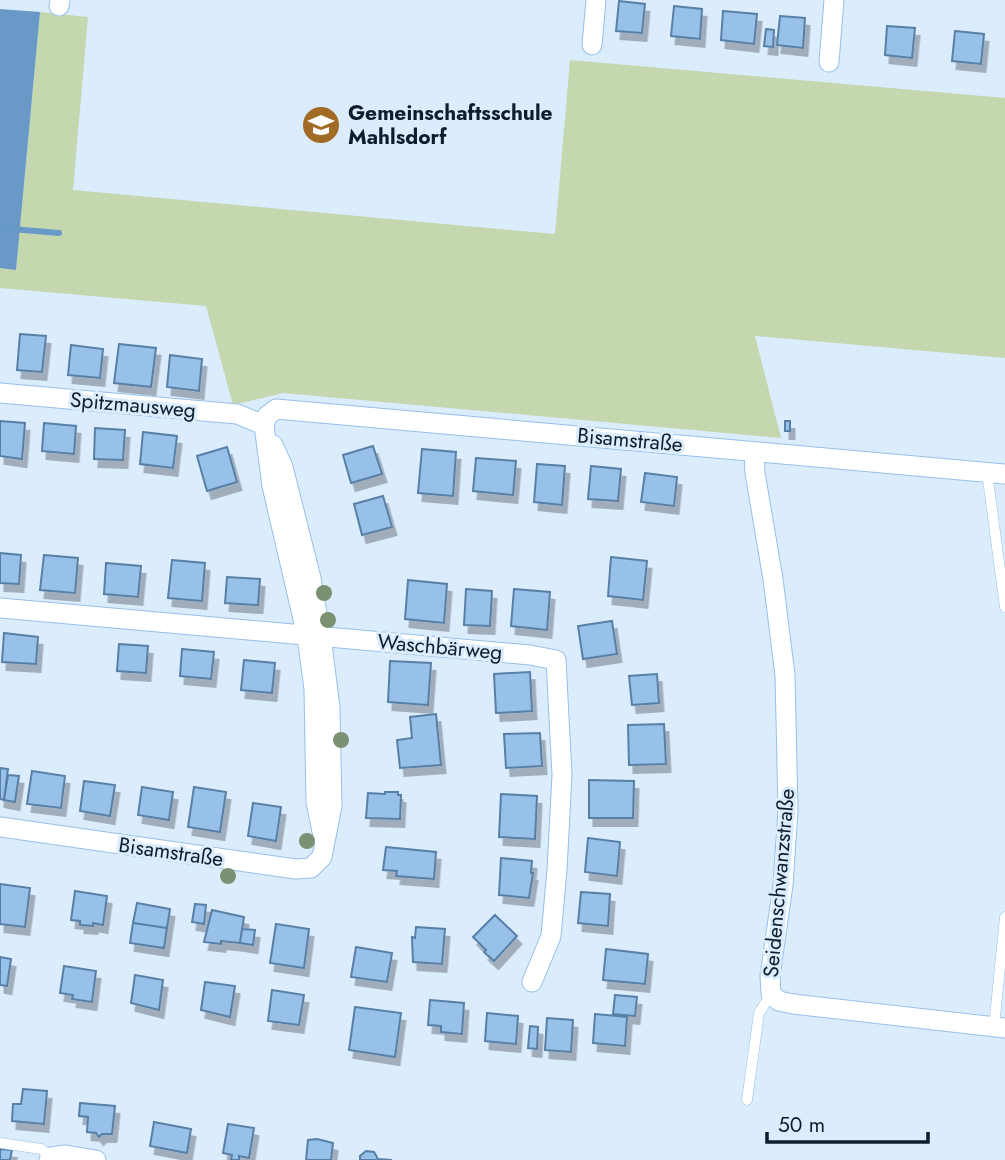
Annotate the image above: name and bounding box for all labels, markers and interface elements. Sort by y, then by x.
place label: Gemeinschaftsschule Mahlsdorf [348,98,553,152]
school or university icon: Gemeinschaftsschule Mahlsdorf [300,104,342,146]
street label: Spitzmausweg [69,385,197,425]
street label: Bisamstraße [576,420,684,460]
street label: Waschbärweg [376,627,504,667]
street label: Seidenschwanzstraße [756,787,802,979]
street label: Bisamstraße [117,830,226,874]
scale bar [767,1100,928,1144]
text: 50 m [778,1110,825,1140]

